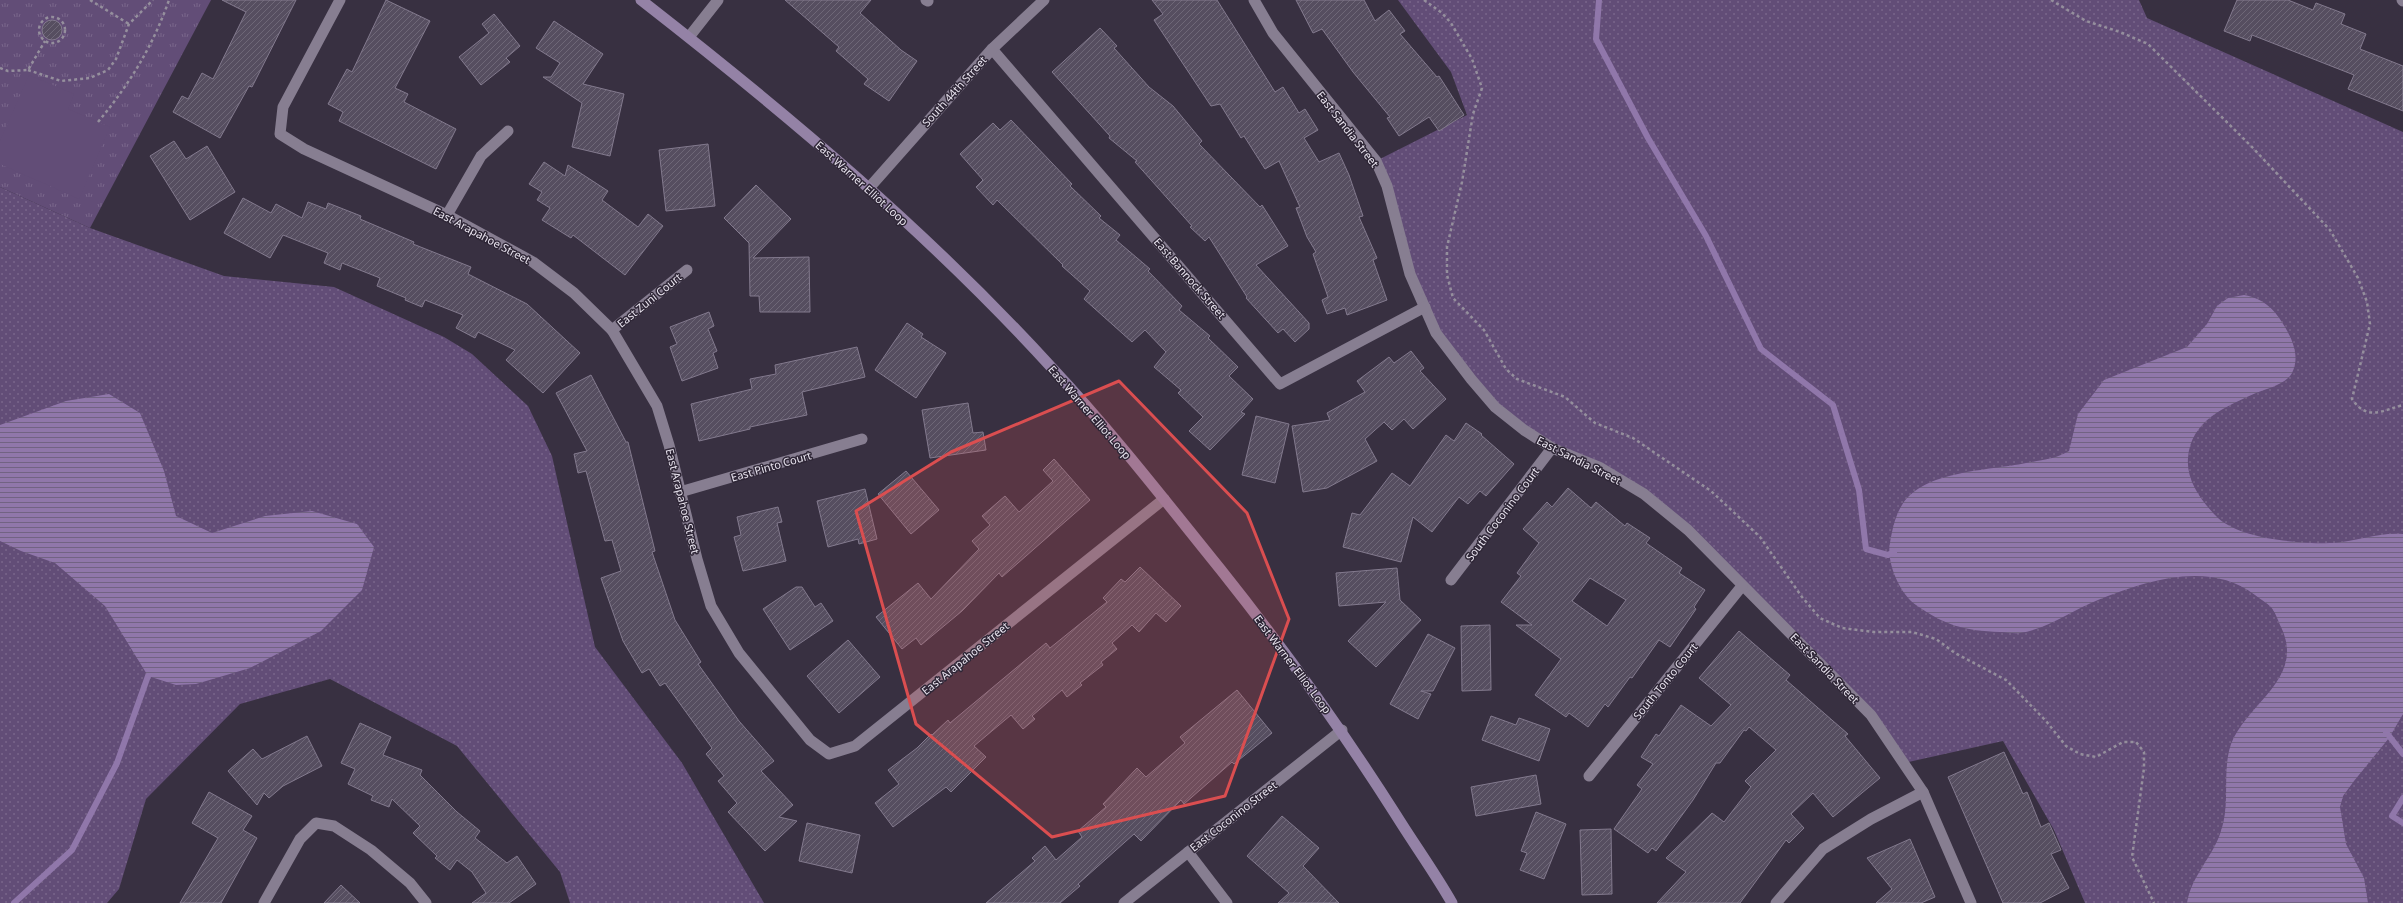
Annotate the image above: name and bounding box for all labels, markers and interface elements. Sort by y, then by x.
street label: South 44th Street [918,53,990,129]
street label: East Sandia Street [1314,88,1382,170]
street label: East Warner Elliot Loop [813,137,912,229]
street label: East Arapahoe Street [431,203,533,267]
street label: East Bannock Street [1151,234,1229,322]
street label: East Zuni Court [614,269,684,331]
street label: East Warner Elliot Loop [1045,362,1135,462]
street label: East Sandia Street [1534,432,1624,488]
street label: East Arapahoe Street [663,447,703,555]
street label: East Pinto Court [729,447,813,485]
street label: South Coconino Court [1462,464,1542,564]
street label: East Warner Elliot Loop [1251,612,1335,716]
street label: East Arapahoe Street [918,618,1012,698]
street label: East Sandia Street [1787,629,1863,707]
street label: South Tonto Court [1629,640,1701,722]
street label: East Coconino Street [1186,777,1280,855]

